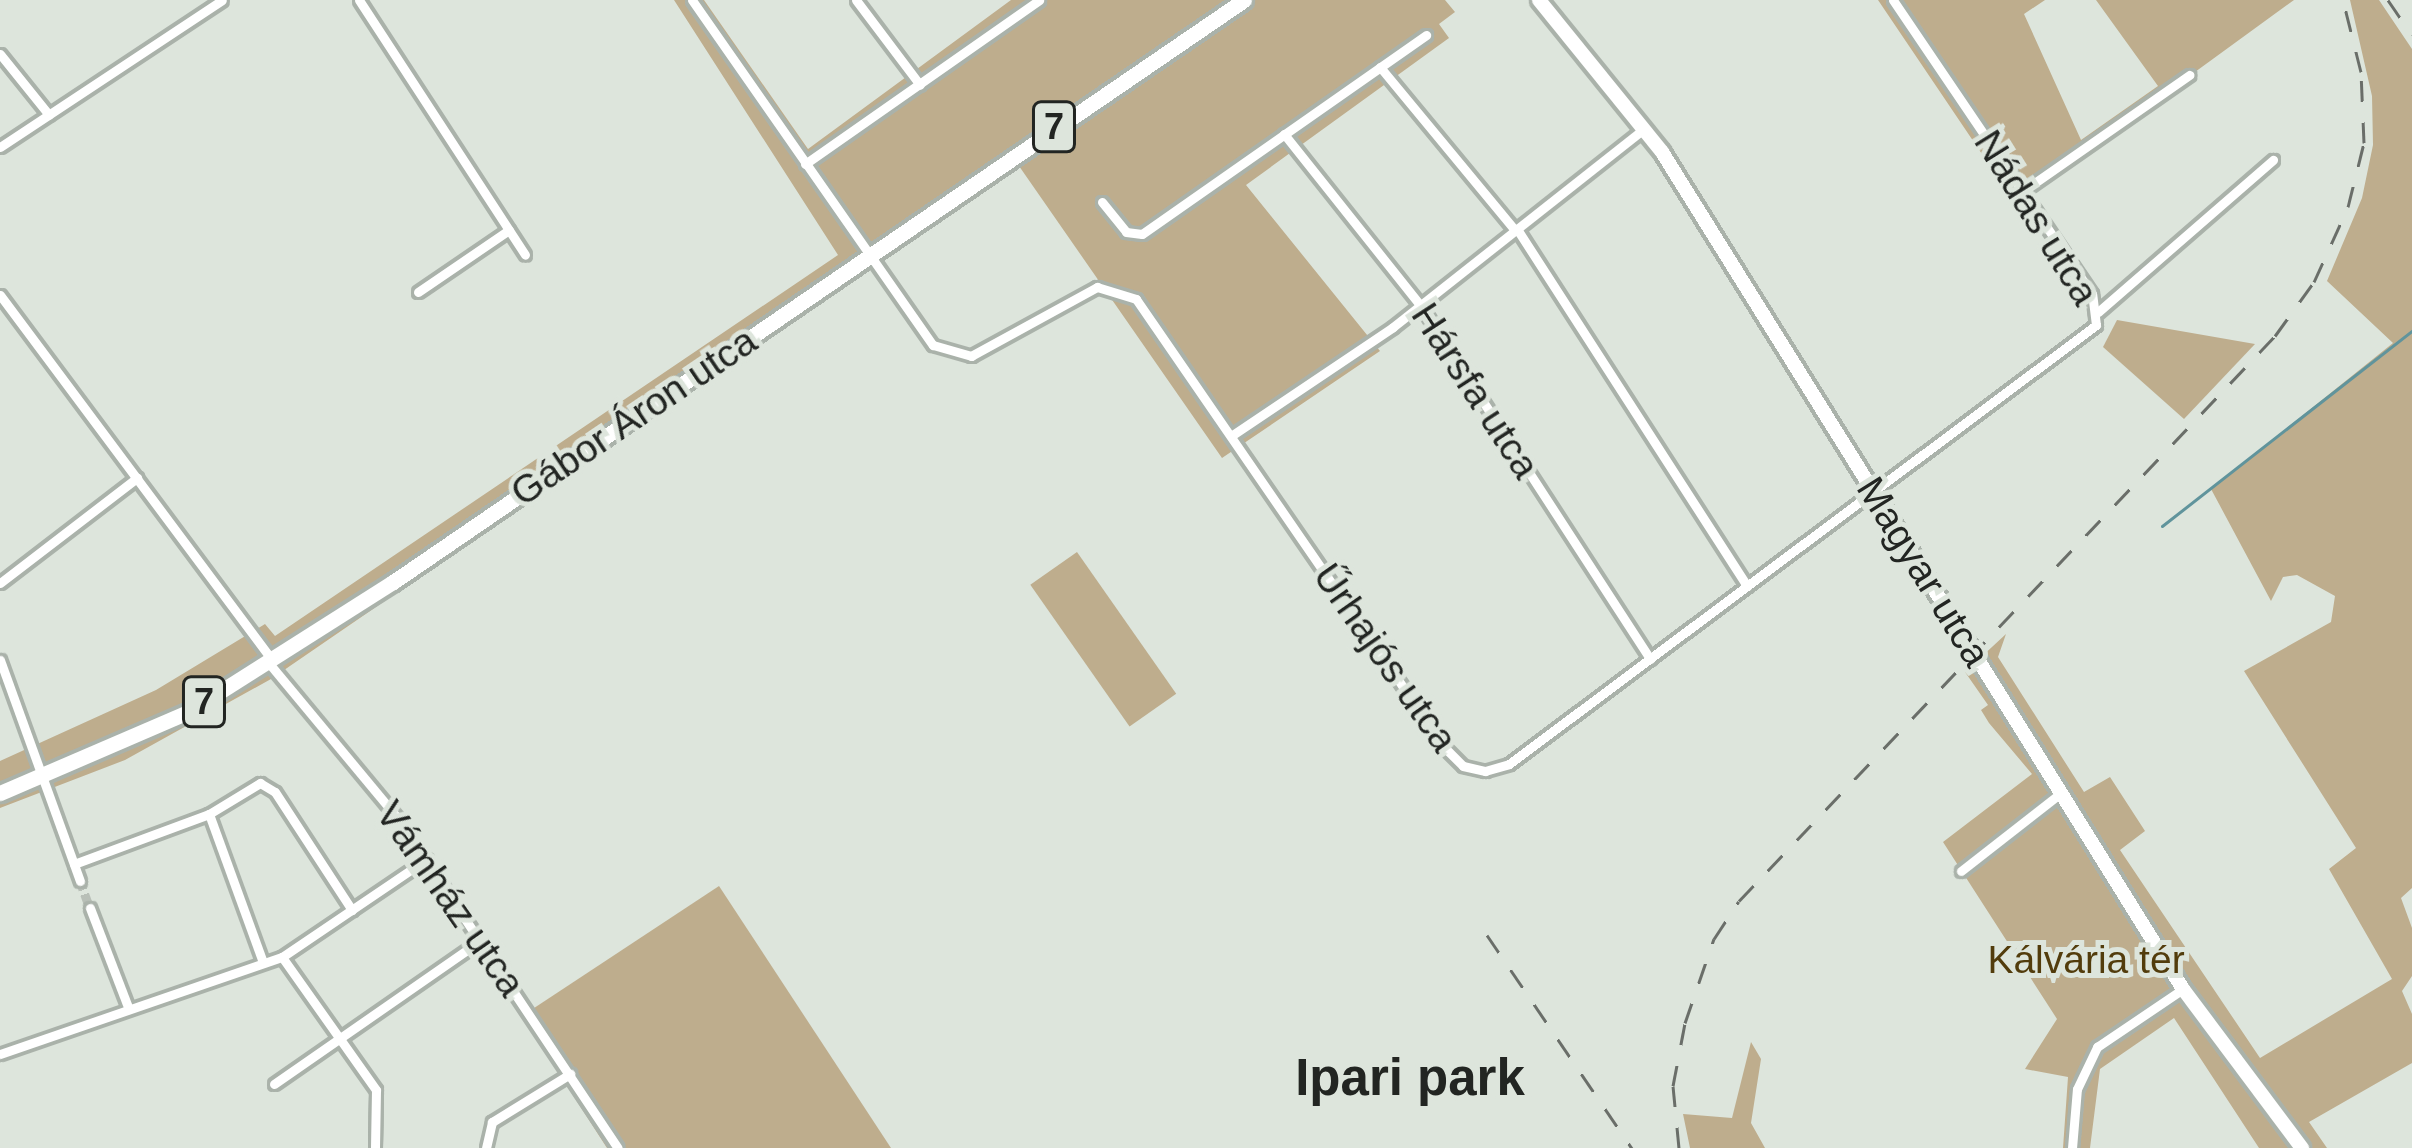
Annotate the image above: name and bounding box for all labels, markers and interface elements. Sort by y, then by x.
road number: 7 [1030,97,1078,157]
street label: Nádas utca [1964,122,2108,314]
street label: Hársfa utca [1401,295,1549,487]
street label: Gábor Áron utca [502,318,766,516]
street label: Magyar utca [1846,469,2000,675]
street label: Űrhajós utca [1303,555,1467,761]
road number: 7 [180,672,228,732]
street label: Vámház utca [366,792,534,1006]
park label: Kálvária tér [1987,937,2185,983]
district label: Ipari park [1295,1047,1525,1109]

